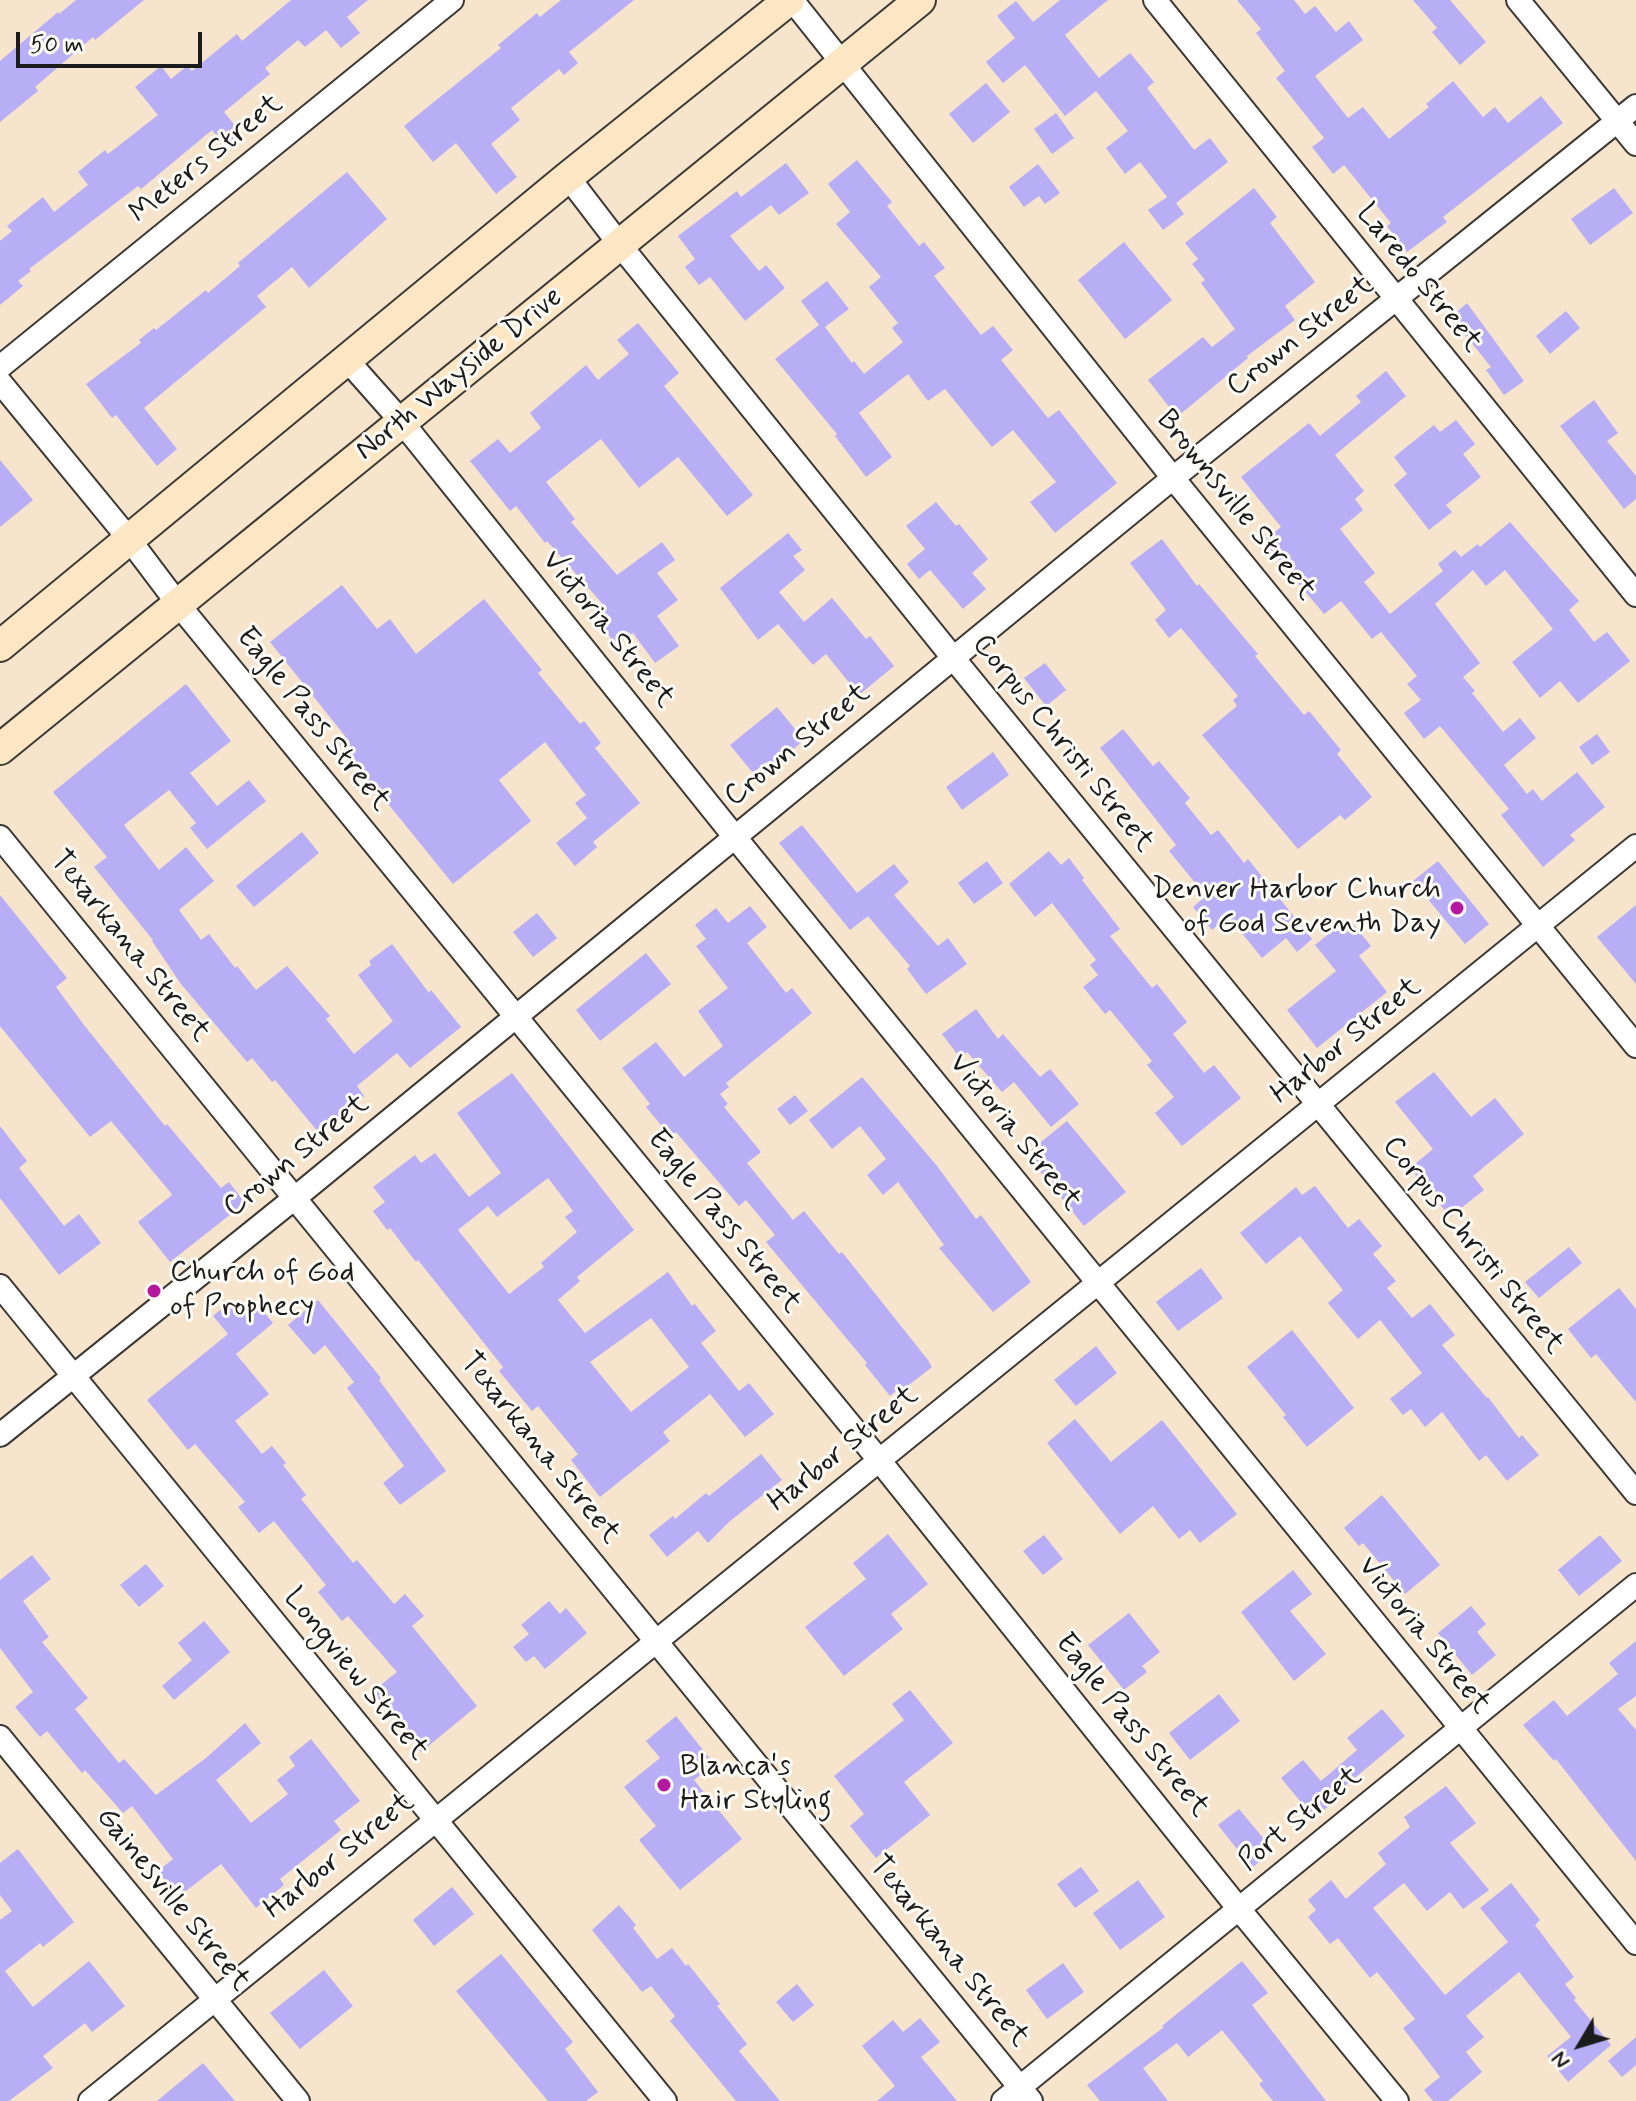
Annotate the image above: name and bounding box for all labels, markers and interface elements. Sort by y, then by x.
scale bar [20,16,206,66]
text: 50 m [30,30,84,61]
street label: Meters Street [123,87,291,233]
street label: Laredo Street [1347,197,1489,361]
street label: Crown Street [1220,268,1382,406]
street label: North Wayside Drive [349,280,571,470]
street label: Brownsville Street [1147,403,1323,609]
street label: Victoria Street [533,544,681,716]
street label: Eagle Pass Street [227,621,397,819]
street label: Corpus Christi Street [963,628,1161,860]
street label: Crown Street [718,676,878,816]
street label: Texarkana Street [41,844,217,1050]
place label: Denver Harbor Church of God Seventh Day [1152,873,1441,944]
marker: Denver Harbor Church of God Seventh Day [1448,899,1466,917]
street label: Harbor Street [1265,971,1429,1113]
street label: Victoria Street [940,1047,1088,1219]
street label: Crown Street [217,1087,377,1227]
street label: Eagle Pass Street [638,1123,808,1321]
street label: Corpus Christi Street [1373,1130,1571,1362]
place label: Church of God of Prophecy [170,1256,354,1326]
marker: Church of God of Prophecy [145,1282,163,1300]
street label: Texarkana Street [451,1346,627,1552]
street label: Harbor Street [762,1379,926,1521]
street label: Victoria Street [1349,1550,1497,1722]
street label: Longview Street [275,1582,435,1768]
street label: Eagle Pass Street [1046,1627,1216,1825]
place label: Blanca's Hair Styling [680,1750,832,1820]
street label: Port Street [1232,1760,1370,1880]
marker: Blanca's Hair Styling [655,1776,673,1794]
street label: Harbor Street [258,1786,422,1928]
street label: Gainesville Street [87,1801,257,1999]
street label: Texarkana Street [860,1849,1036,2055]
north arrow [1540,2005,1620,2085]
text: N [1546,2045,1577,2074]

